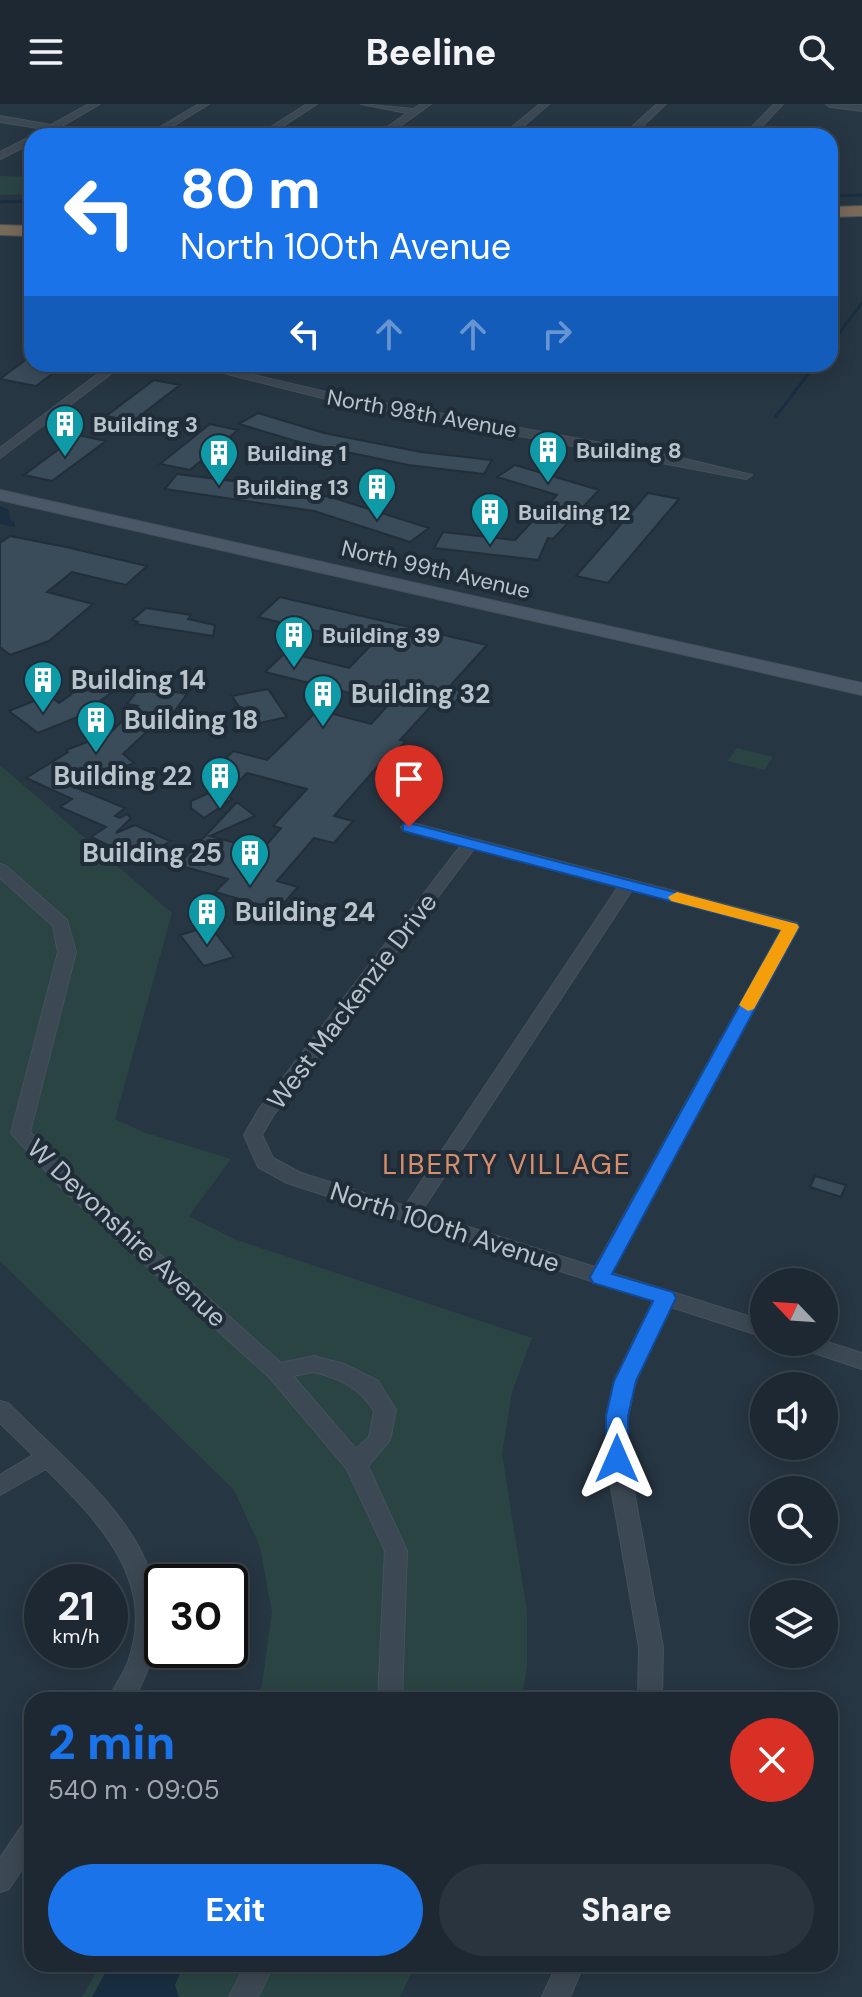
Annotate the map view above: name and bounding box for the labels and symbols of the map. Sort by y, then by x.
street label: North 98th Avenue [325,383,519,444]
building icon: Building 3 [44,403,86,458]
place label: Building 3 [93,410,198,439]
building icon: Building 8 [527,429,569,484]
building icon: Building 1 [198,432,240,487]
place label: Building 8 [576,436,682,465]
place label: Building 1 [247,439,347,468]
building icon: Building 13 [356,466,398,521]
place label: Building 13 [236,473,349,502]
building icon: Building 12 [469,491,511,546]
place label: Building 12 [518,498,631,527]
street label: North 99th Avenue [339,534,533,605]
building icon: Building 39 [273,614,315,669]
place label: Building 39 [322,621,441,650]
building icon: Building 14 [22,659,64,714]
place label: Building 14 [71,663,206,697]
building icon: Building 32 [302,673,344,728]
place label: Building 32 [351,677,490,711]
building icon: Building 18 [75,699,117,754]
place label: Building 18 [124,703,258,737]
pin [375,745,443,827]
building icon: Building 22 [199,755,241,810]
place label: Building 22 [54,759,192,793]
building icon: Building 25 [229,832,271,887]
place label: Building 25 [82,836,222,870]
street label: West Mackenzie Drive [259,886,445,1116]
building icon: Building 24 [186,891,228,946]
place label: Building 24 [235,895,375,929]
street label: W Devonshire Avenue [20,1132,234,1334]
district label: LIBERTY VILLAGE [382,1146,632,1183]
street label: North 100th Avenue [326,1174,564,1280]
north arrow [750,1268,838,1356]
position arrow [575,1417,659,1501]
speed limit sign: 30 [144,1564,248,1668]

